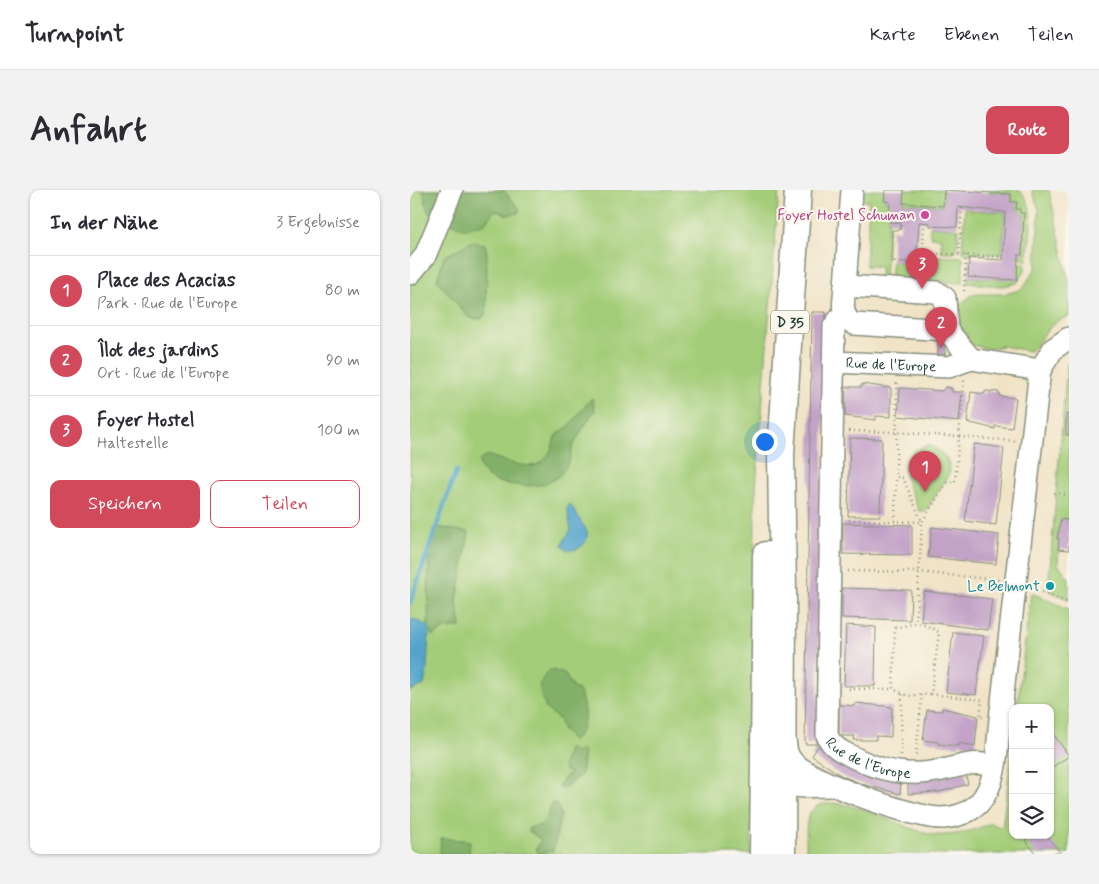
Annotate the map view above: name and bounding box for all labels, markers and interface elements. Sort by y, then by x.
text: Turnpoint [25,19,125,50]
text: Karte [870,23,916,47]
text: Ebenen [944,23,1000,47]
text: Teilen [1028,23,1074,47]
button: Route [986,106,1069,154]
text: Anfahrt [30,107,147,153]
place label: Foyer Hostel Schuman [777,206,915,226]
text: In der Nähe [50,209,158,237]
marker: Foyer Hostel Schuman [919,209,931,221]
text: 3 Ergebnisse [276,212,360,233]
pin: 3 [906,248,938,289]
text: Place des Acacias [97,268,236,293]
text: 1 [62,280,70,301]
text: 80 m [325,280,360,301]
text: Park · Rue de l'Europe [97,293,238,314]
pin: 2 [925,307,957,348]
road number: D 35 [771,310,809,334]
text: Îlot des jardins [97,338,218,363]
text: 2 [62,350,70,371]
text: 90 m [326,350,360,371]
street label: Rue de l'Europe [845,354,937,377]
text: Ort · Rue de l'Europe [97,363,230,384]
text: Foyer Hostel [97,408,194,433]
text: 3 [62,420,70,441]
text: 100 m [317,420,360,441]
your location [752,429,778,455]
text: Haltestelle [97,433,169,454]
pin: 1 [909,451,941,492]
button: Speichern [50,480,200,528]
button: Teilen [210,480,360,528]
place label: Le Belmont [967,577,1040,597]
marker: Le Belmont [1044,580,1056,592]
map controls [1009,704,1054,839]
button: + [1009,704,1054,749]
street label: Rue de l'Europe [820,734,911,784]
button: − [1009,749,1054,794]
button: layers [1009,794,1054,839]

